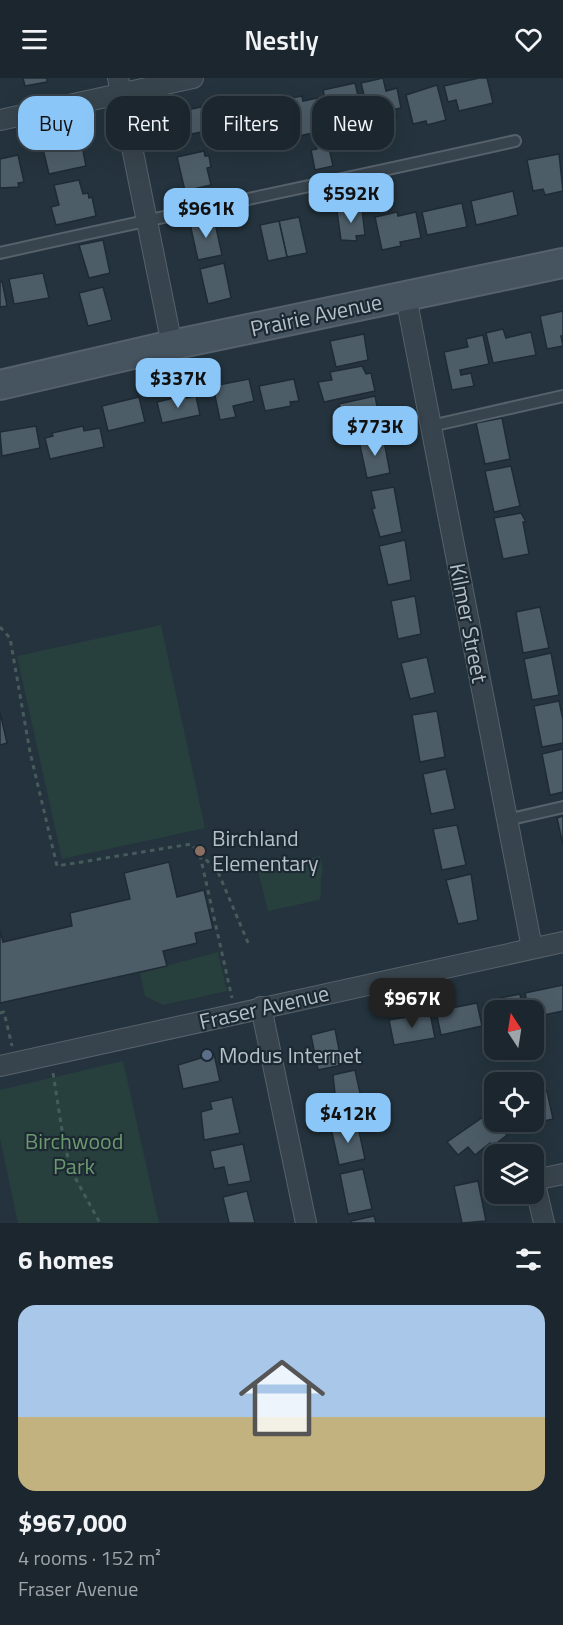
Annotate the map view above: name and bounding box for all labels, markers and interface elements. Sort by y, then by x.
text: Nestly [244,19,319,60]
icon: menu [18,23,51,56]
icon: heart [512,23,545,56]
chip: Buy [18,96,94,150]
chip: Rent [106,96,190,150]
chip: Filters [202,96,300,150]
chip: New [312,96,394,150]
pin: $592K [309,173,393,224]
text: $592K [323,177,379,208]
pin: $961K [164,188,248,239]
text: $961K [178,192,234,223]
street label: Prairie Avenue [247,284,385,346]
pin: $337K [136,358,220,409]
text: $337K [150,362,206,393]
pin: $773K [333,406,417,457]
text: $773K [347,410,403,441]
street label: Kilmer Street [441,560,497,686]
place label: Birchland Elementary [212,821,319,880]
marker: Birchland Elementary [193,844,207,858]
street label: Fraser Avenue [196,976,332,1038]
pin: $967K [370,978,454,1029]
text: $967K [384,982,440,1013]
north arrow [484,1000,544,1060]
map controls [484,1000,544,1204]
place label: Modus Internet [219,1038,362,1072]
marker: Modus Internet [200,1048,214,1062]
button: locate [484,1072,544,1132]
pin: $412K [306,1093,390,1144]
text: $412K [320,1097,376,1128]
park label: Birchwood Park [25,1124,123,1183]
button: layers [484,1144,544,1204]
text: 6 homes [18,1240,114,1279]
icon: filters [512,1243,545,1276]
icon: home [228,1344,336,1452]
text: $967,000 [18,1503,127,1542]
text: 4 rooms · 152 m² [18,1542,161,1573]
text: Fraser Avenue [18,1573,138,1604]

